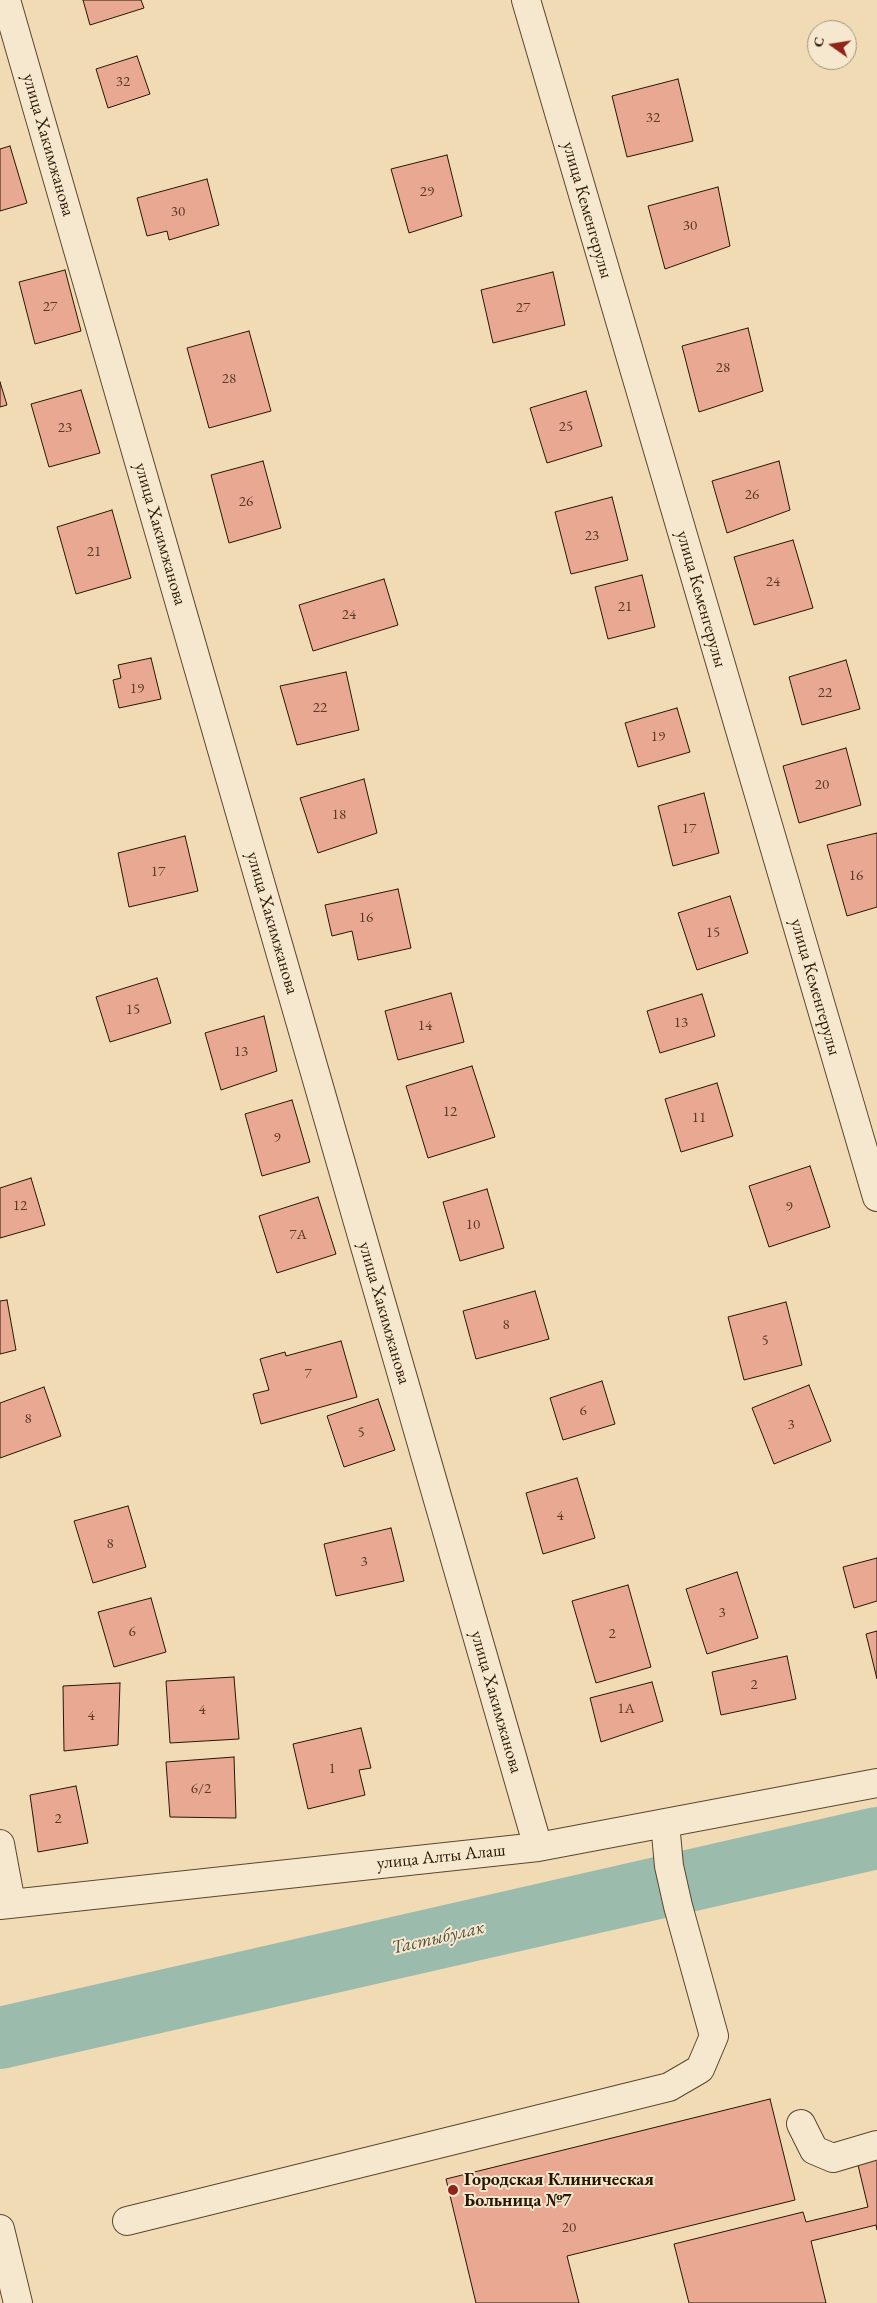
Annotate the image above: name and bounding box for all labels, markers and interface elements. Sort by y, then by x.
north arrow [807,20,857,70]
text: С [808,35,828,49]
street label: улица Хакимжанова [17,71,79,219]
house number: 32 [116,73,130,91]
house number: 32 [646,109,660,127]
street label: улица Кеменгерулы [557,139,617,281]
house number: 29 [420,183,434,201]
house number: 30 [171,203,185,221]
house number: 30 [683,217,697,235]
house number: 27 [43,298,57,316]
house number: 27 [516,299,530,317]
house number: 28 [716,359,730,377]
house number: 28 [222,370,236,388]
house number: 25 [559,418,573,436]
house number: 23 [58,419,72,437]
street label: улица Хакимжанова [129,460,191,608]
house number: 26 [745,486,759,504]
house number: 26 [239,493,253,511]
house number: 23 [585,527,599,545]
street label: улица Кеменгерулы [671,528,731,670]
house number: 21 [87,543,101,561]
house number: 24 [766,573,780,591]
house number: 21 [618,598,632,616]
house number: 24 [342,606,356,624]
house number: 19 [130,680,144,698]
house number: 22 [818,684,832,702]
house number: 22 [313,699,327,717]
house number: 19 [651,728,665,746]
house number: 20 [815,776,829,794]
house number: 18 [332,806,346,824]
house number: 17 [682,820,696,838]
street label: улица Хакимжанова [241,849,303,997]
house number: 17 [151,863,165,881]
house number: 16 [849,867,863,885]
house number: 16 [359,909,373,927]
street label: улица Кеменгерулы [785,916,845,1058]
house number: 15 [706,924,720,942]
house number: 15 [126,1001,140,1019]
house number: 13 [674,1014,688,1032]
house number: 14 [418,1017,432,1035]
house number: 13 [234,1043,248,1061]
house number: 12 [443,1103,457,1121]
house number: 11 [692,1109,706,1127]
house number: 9 [273,1129,281,1147]
house number: 12 [13,1197,27,1215]
house number: 9 [785,1198,793,1216]
house number: 10 [466,1216,480,1234]
house number: 7А [289,1226,307,1244]
street label: улица Хакимжанова [353,1239,415,1387]
house number: 8 [502,1316,510,1334]
house number: 5 [761,1332,769,1350]
house number: 7 [304,1365,312,1383]
house number: 6 [579,1402,587,1420]
house number: 8 [24,1410,32,1428]
house number: 3 [787,1416,795,1434]
house number: 5 [357,1424,365,1442]
house number: 4 [556,1507,564,1525]
house number: 8 [106,1535,114,1553]
house number: 3 [360,1553,368,1571]
house number: 3 [718,1604,726,1622]
house number: 6 [128,1623,136,1641]
house number: 2 [608,1625,616,1643]
street label: улица Хакимжанова [465,1628,527,1776]
house number: 2 [750,1676,758,1694]
house number: 1А [617,1700,635,1718]
house number: 4 [198,1701,206,1719]
house number: 4 [87,1707,95,1725]
house number: 1 [328,1760,336,1778]
house number: 6/2 [191,1780,211,1798]
house number: 2 [54,1810,62,1828]
street label: улица Алты Алаш [375,1839,507,1875]
water label: Тастыбулак [389,1916,487,1960]
place label: Городская Клиническая Больница №7 [464,2169,654,2212]
marker: Городская Клиническая Больница №7 [446,2183,460,2197]
house number: 20 [562,2219,576,2237]

